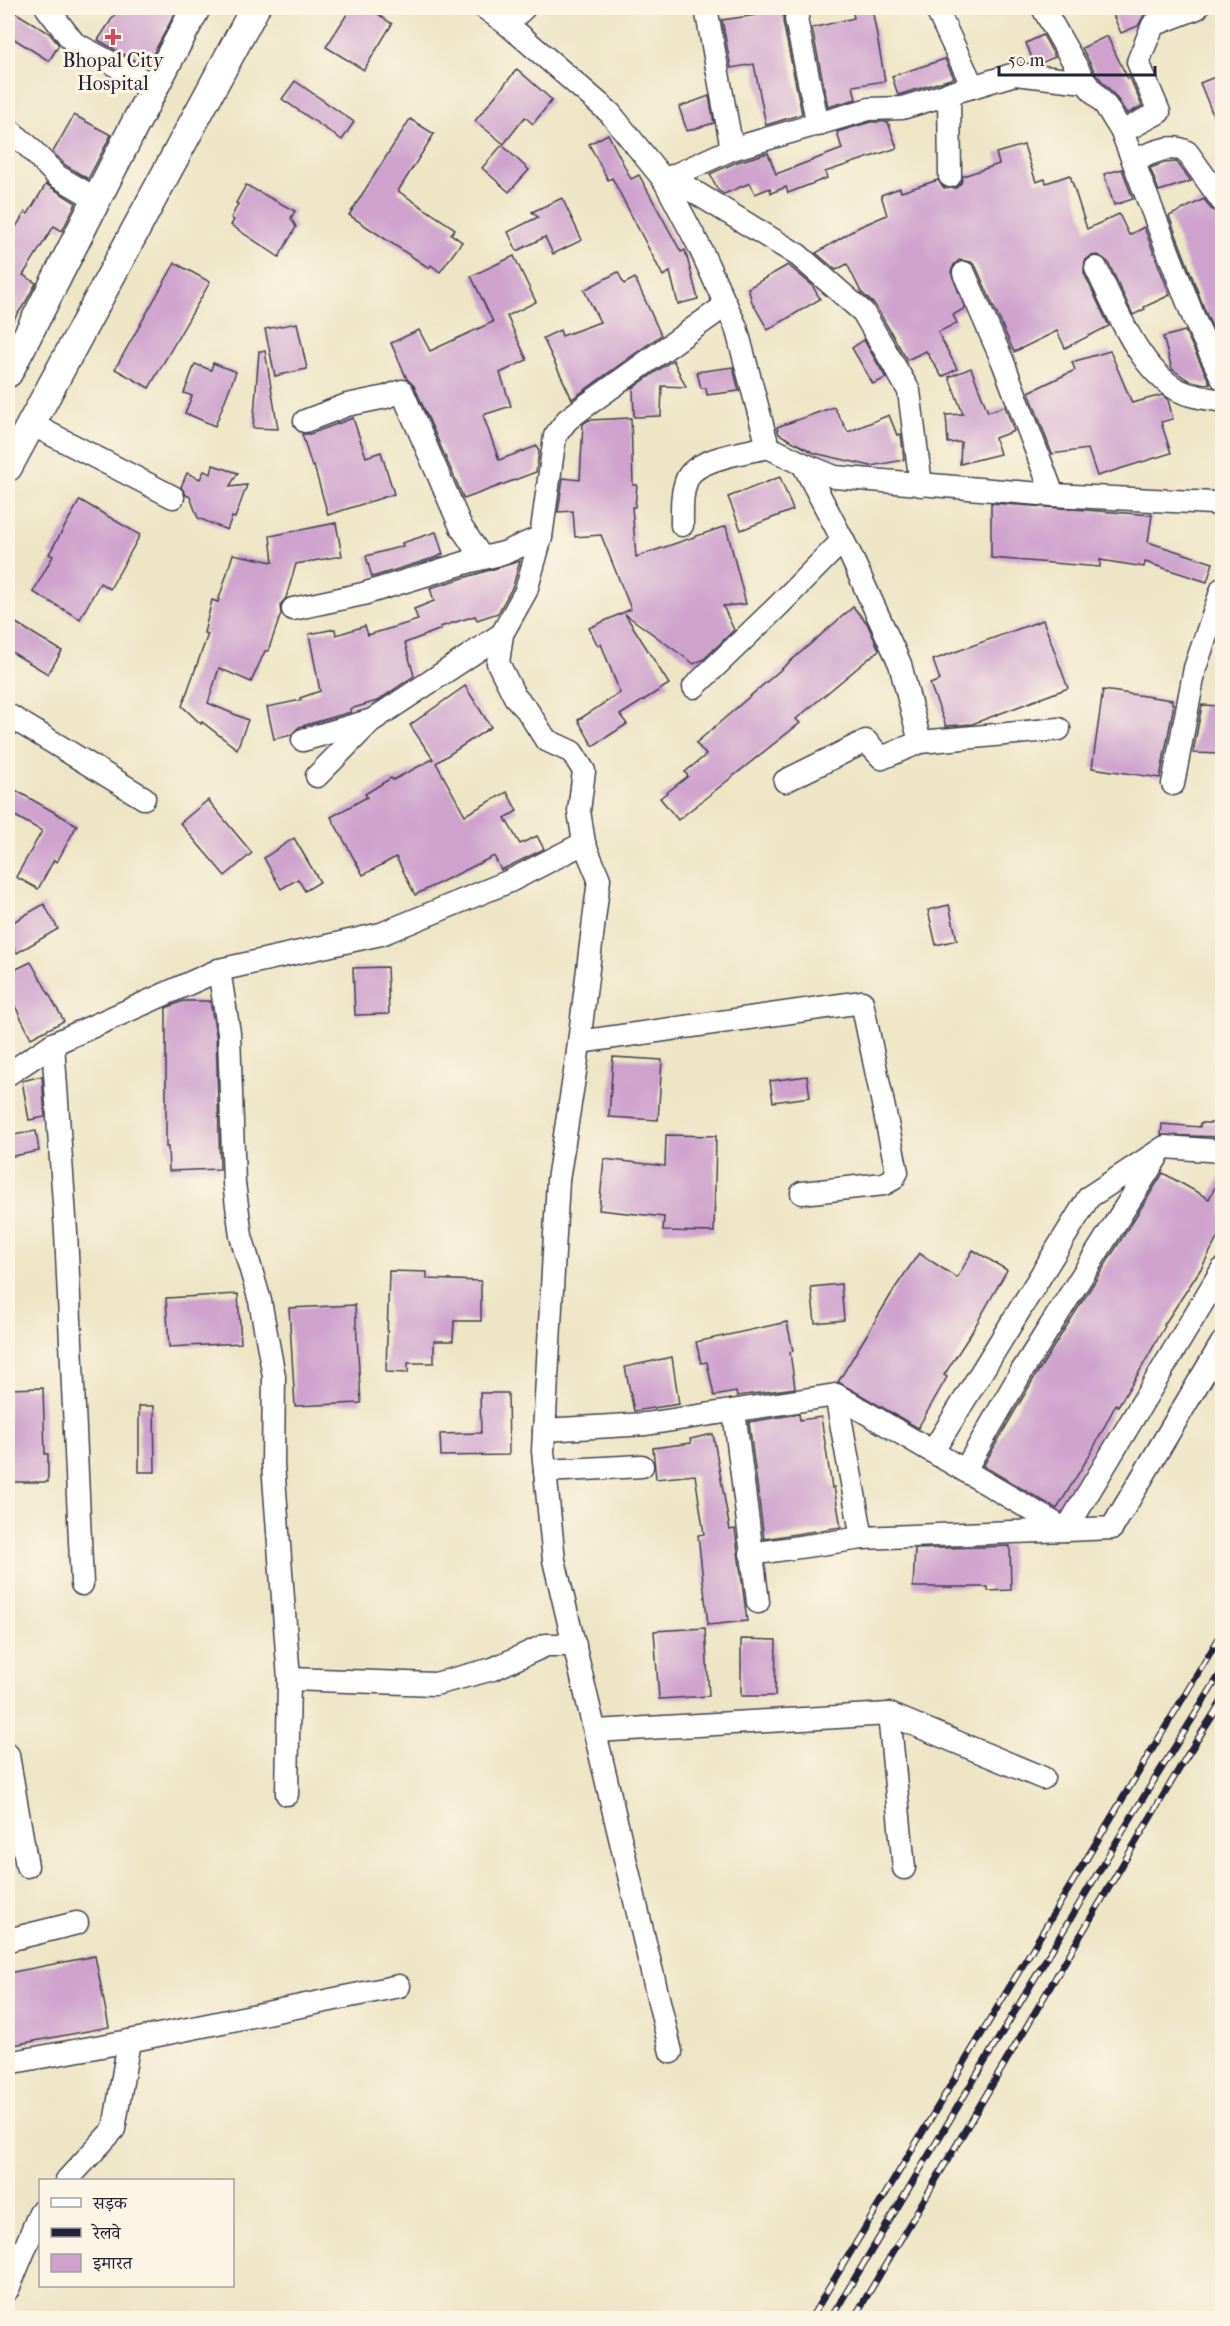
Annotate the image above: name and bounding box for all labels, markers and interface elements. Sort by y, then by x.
marker: Bhopal City Hospital [104,28,122,46]
scale bar [999,39,1155,77]
place label: Bhopal City Hospital [62,49,165,95]
text: 50 m [1008,50,1045,71]
legend [39,2179,234,2287]
text: सड़क [92,2193,128,2214]
text: रेलवे [91,2223,122,2244]
text: इमारत [92,2253,133,2274]

